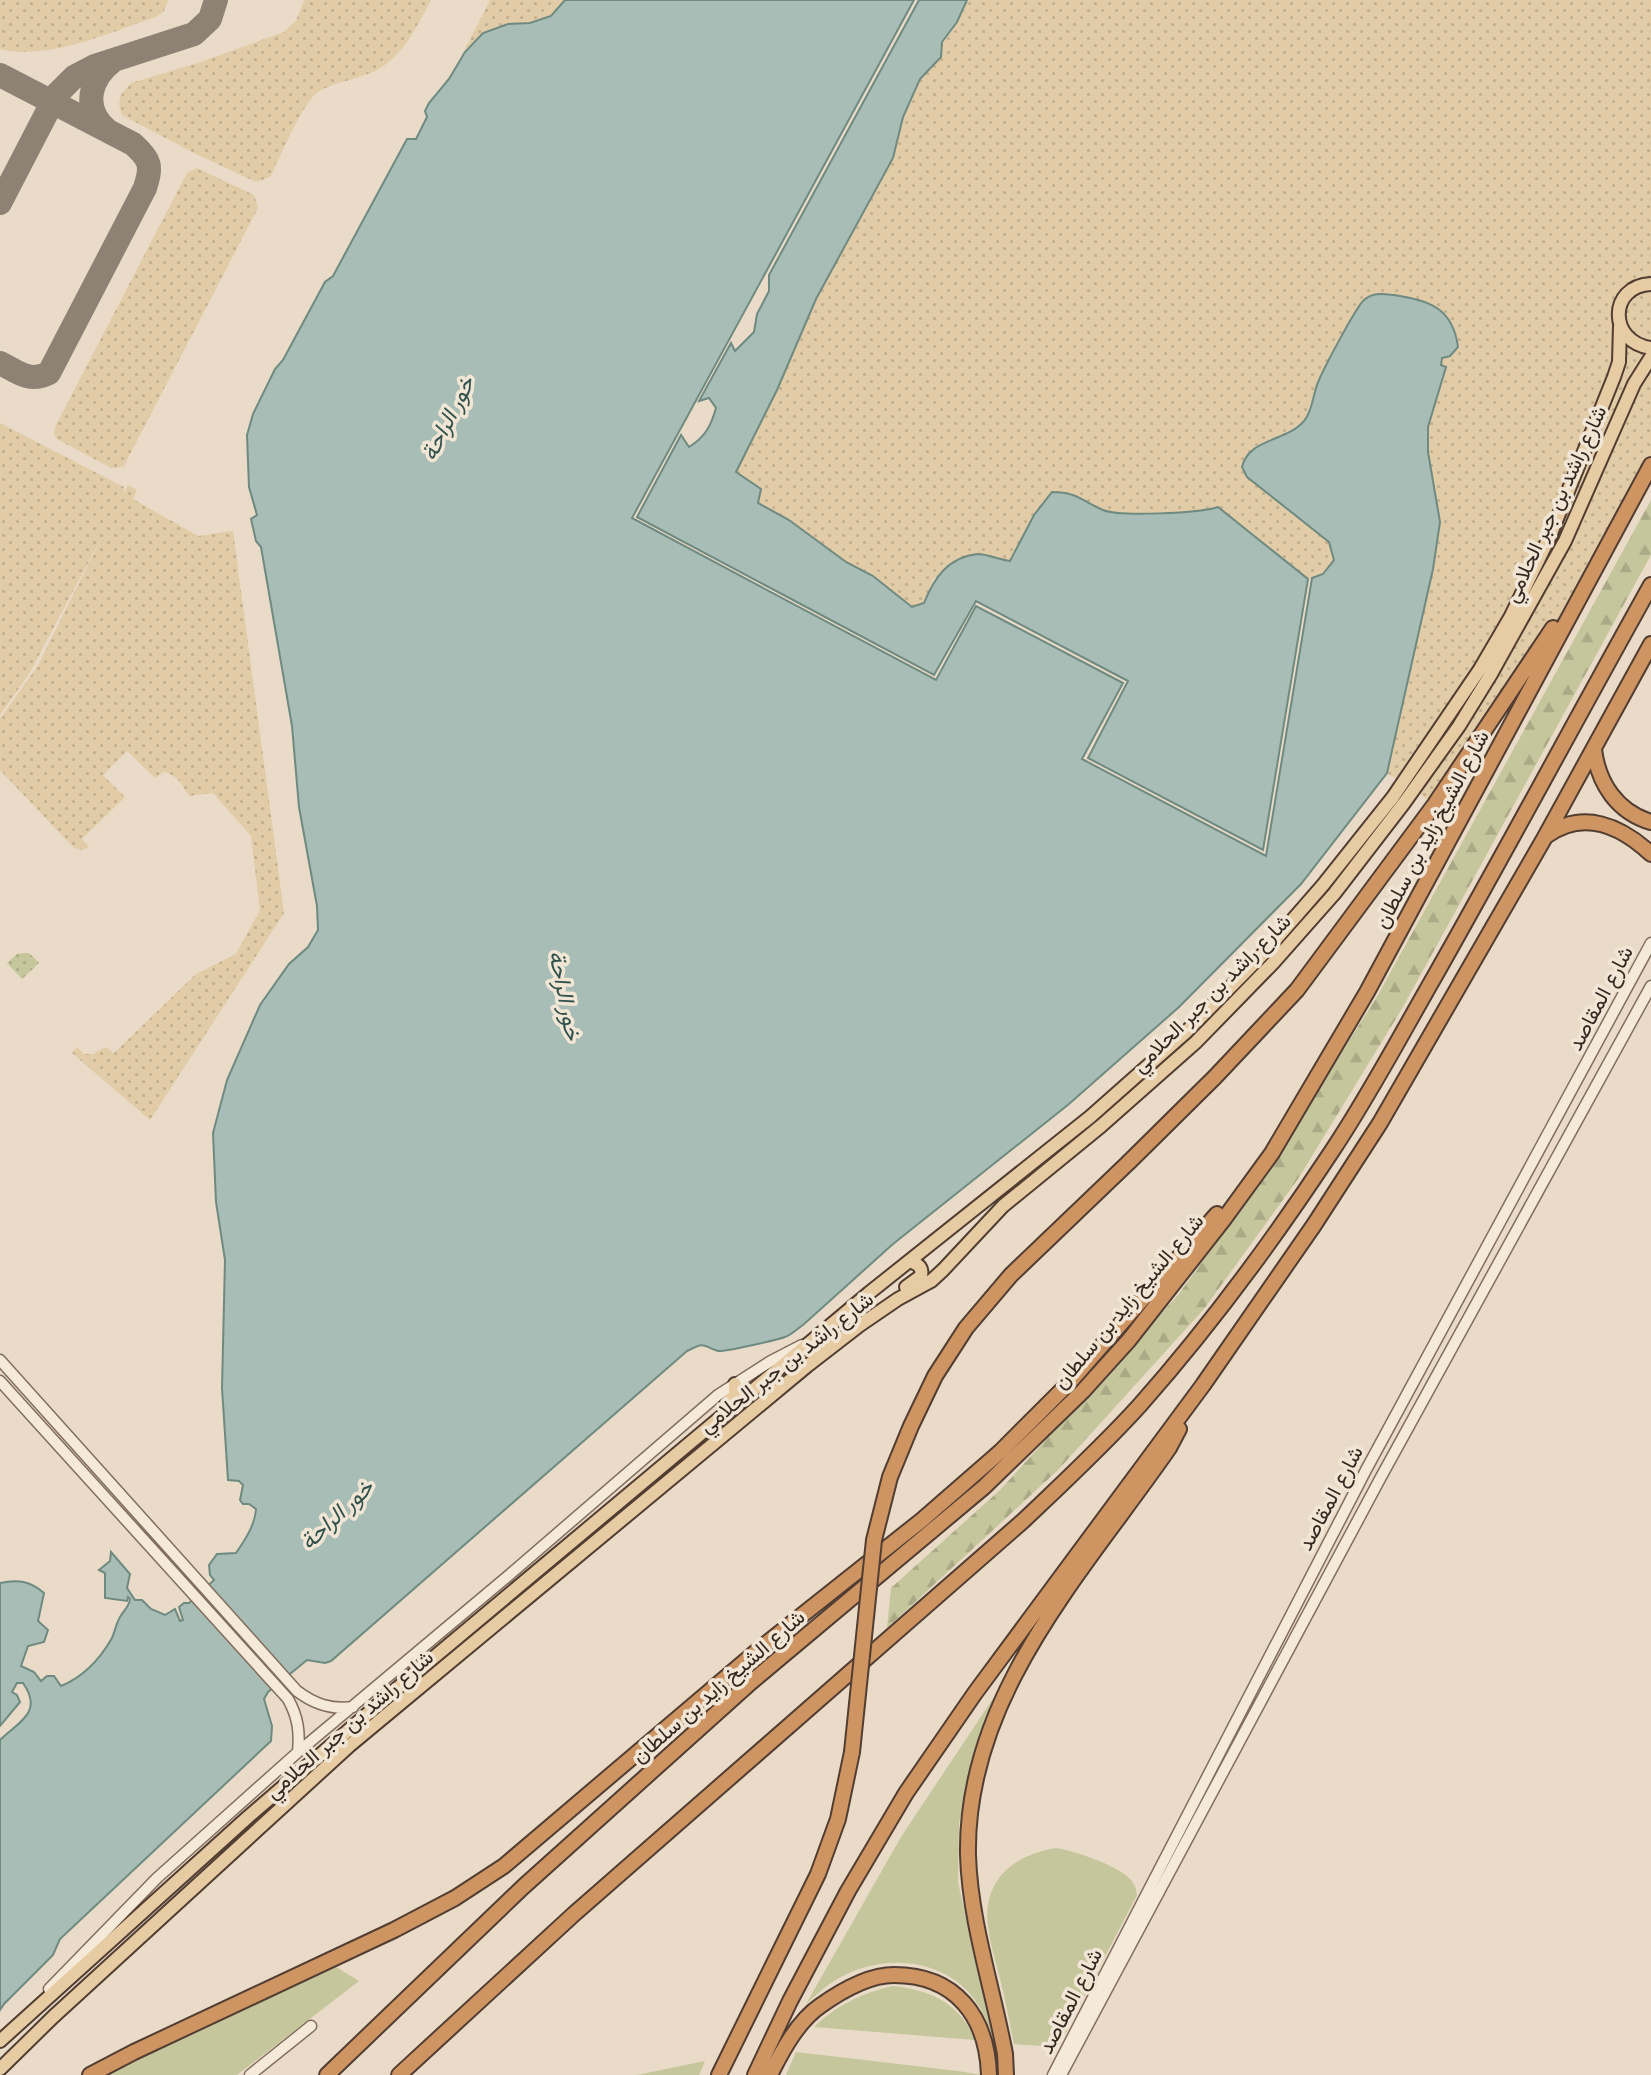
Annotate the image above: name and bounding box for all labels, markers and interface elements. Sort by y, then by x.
water label: خور الراحة [414,371,482,465]
street label: شارع راشد بن جبر الحلامي [1497,401,1616,609]
street label: شارع الشيخ زايد بن سلطان [1367,725,1496,933]
street label: شارع راشد بن جبر الحلامي [1126,908,1299,1081]
street label: شارع المقاصد [1561,941,1640,1056]
water label: خور الراحة [542,948,589,1043]
street label: شارع الشيخ زايد بن سلطان [1047,1208,1210,1395]
street label: شارع راشد بن جبر الحلامي [693,1285,881,1442]
street label: شارع المقاصد [1291,1441,1370,1556]
water label: خور الراحة [293,1472,380,1556]
street label: شارع الشيخ زايد بن سلطان [626,1603,811,1769]
street label: شارع راشد بن جبر الحلامي [259,1643,441,1808]
street label: شارع المقاصد [1032,1944,1109,2059]

